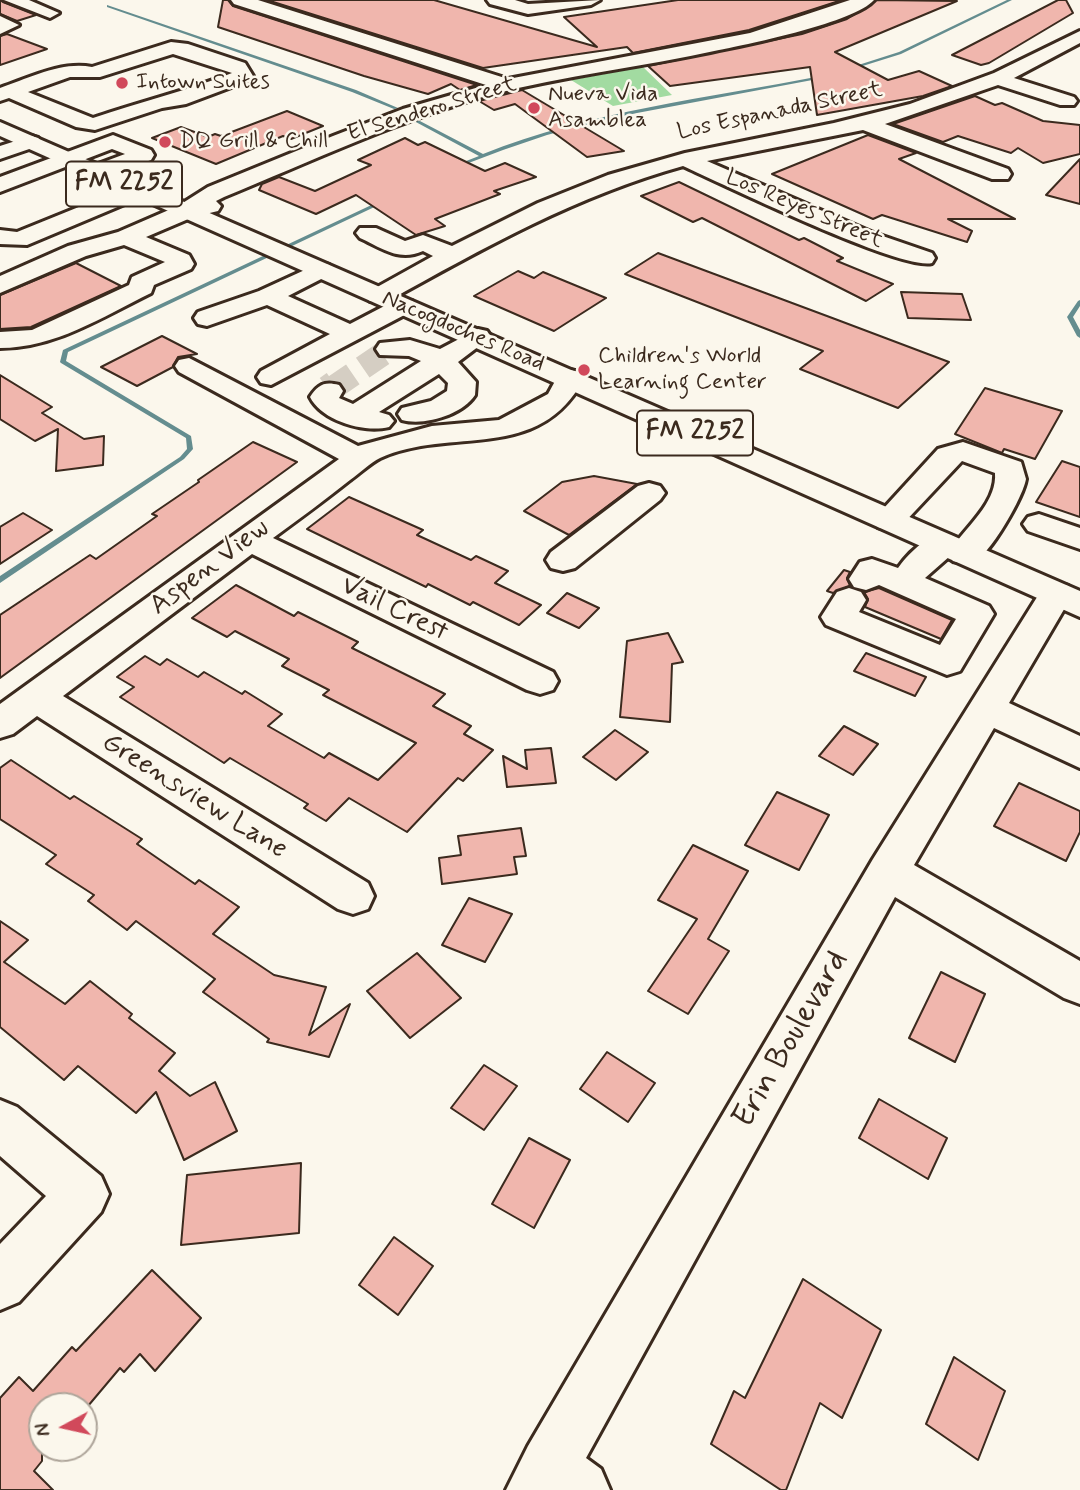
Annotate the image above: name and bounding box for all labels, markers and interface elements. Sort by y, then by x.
place label: Intown Suites [136,69,270,97]
street label: El Sendero Street [344,71,520,149]
marker: Intown Suites [114,75,130,91]
street label: Los Espanada Street [675,77,885,147]
place label: Nueva Vida Asamblea [548,81,658,135]
marker: Nueva Vida Asamblea [526,100,542,116]
place label: DQ Grill & Chill [179,128,328,156]
marker: DQ Grill & Chill [157,134,173,150]
road number: FM 2252 [66,162,182,206]
street label: Los Reyes Street [721,164,887,256]
street label: Nacogdoches Road [378,285,548,379]
place label: Children's World Learning Center [598,343,767,397]
marker: Children's World Learning Center [576,362,592,378]
road number: FM 2252 [637,410,753,456]
street label: Aspen View [144,512,276,624]
street label: Vail Crest [335,570,453,650]
street label: Greensview Lane [95,726,293,868]
street label: Erin Boulevard [725,944,859,1136]
north arrow [28,1392,98,1462]
text: N [30,1422,57,1438]

